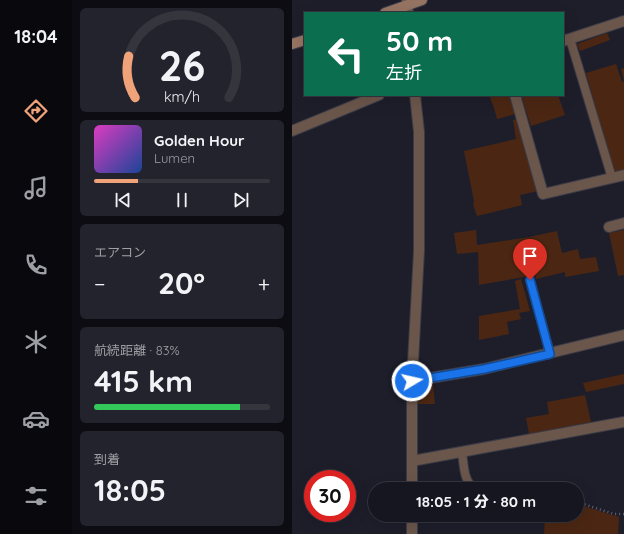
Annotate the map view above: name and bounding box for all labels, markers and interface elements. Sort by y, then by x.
text: 50 m [386,23,453,58]
text: 18:04 [14,25,58,48]
icon: left [320,28,372,80]
text: 26 [159,39,205,91]
text: 左折 [386,61,422,84]
text: km/h [164,88,200,106]
icon: directions [22,97,50,125]
text: Golden Hour [154,131,245,150]
text: Lumen [154,150,195,166]
icon: music [22,174,50,202]
icon: previous [112,189,134,211]
icon: pause [171,189,193,211]
icon: next [230,189,252,211]
pin [513,239,547,280]
text: エアコン [94,244,146,260]
icon: arrive [519,245,541,267]
icon: phone [22,251,50,279]
text: 20° [158,264,205,302]
text: − [94,270,105,298]
text: + [258,270,270,298]
icon: climate [22,328,50,356]
text: 航続距離 · 83% [94,342,180,358]
position arrow [391,360,433,402]
text: 415 km [94,362,193,400]
icon: car [22,405,50,433]
text: 到着 [94,451,120,467]
speed limit sign: 30 [304,470,356,522]
text: 18:05 [94,471,166,509]
icon: filters [22,482,50,510]
text: 18:05 · 1 分 · 80 m [416,492,536,511]

